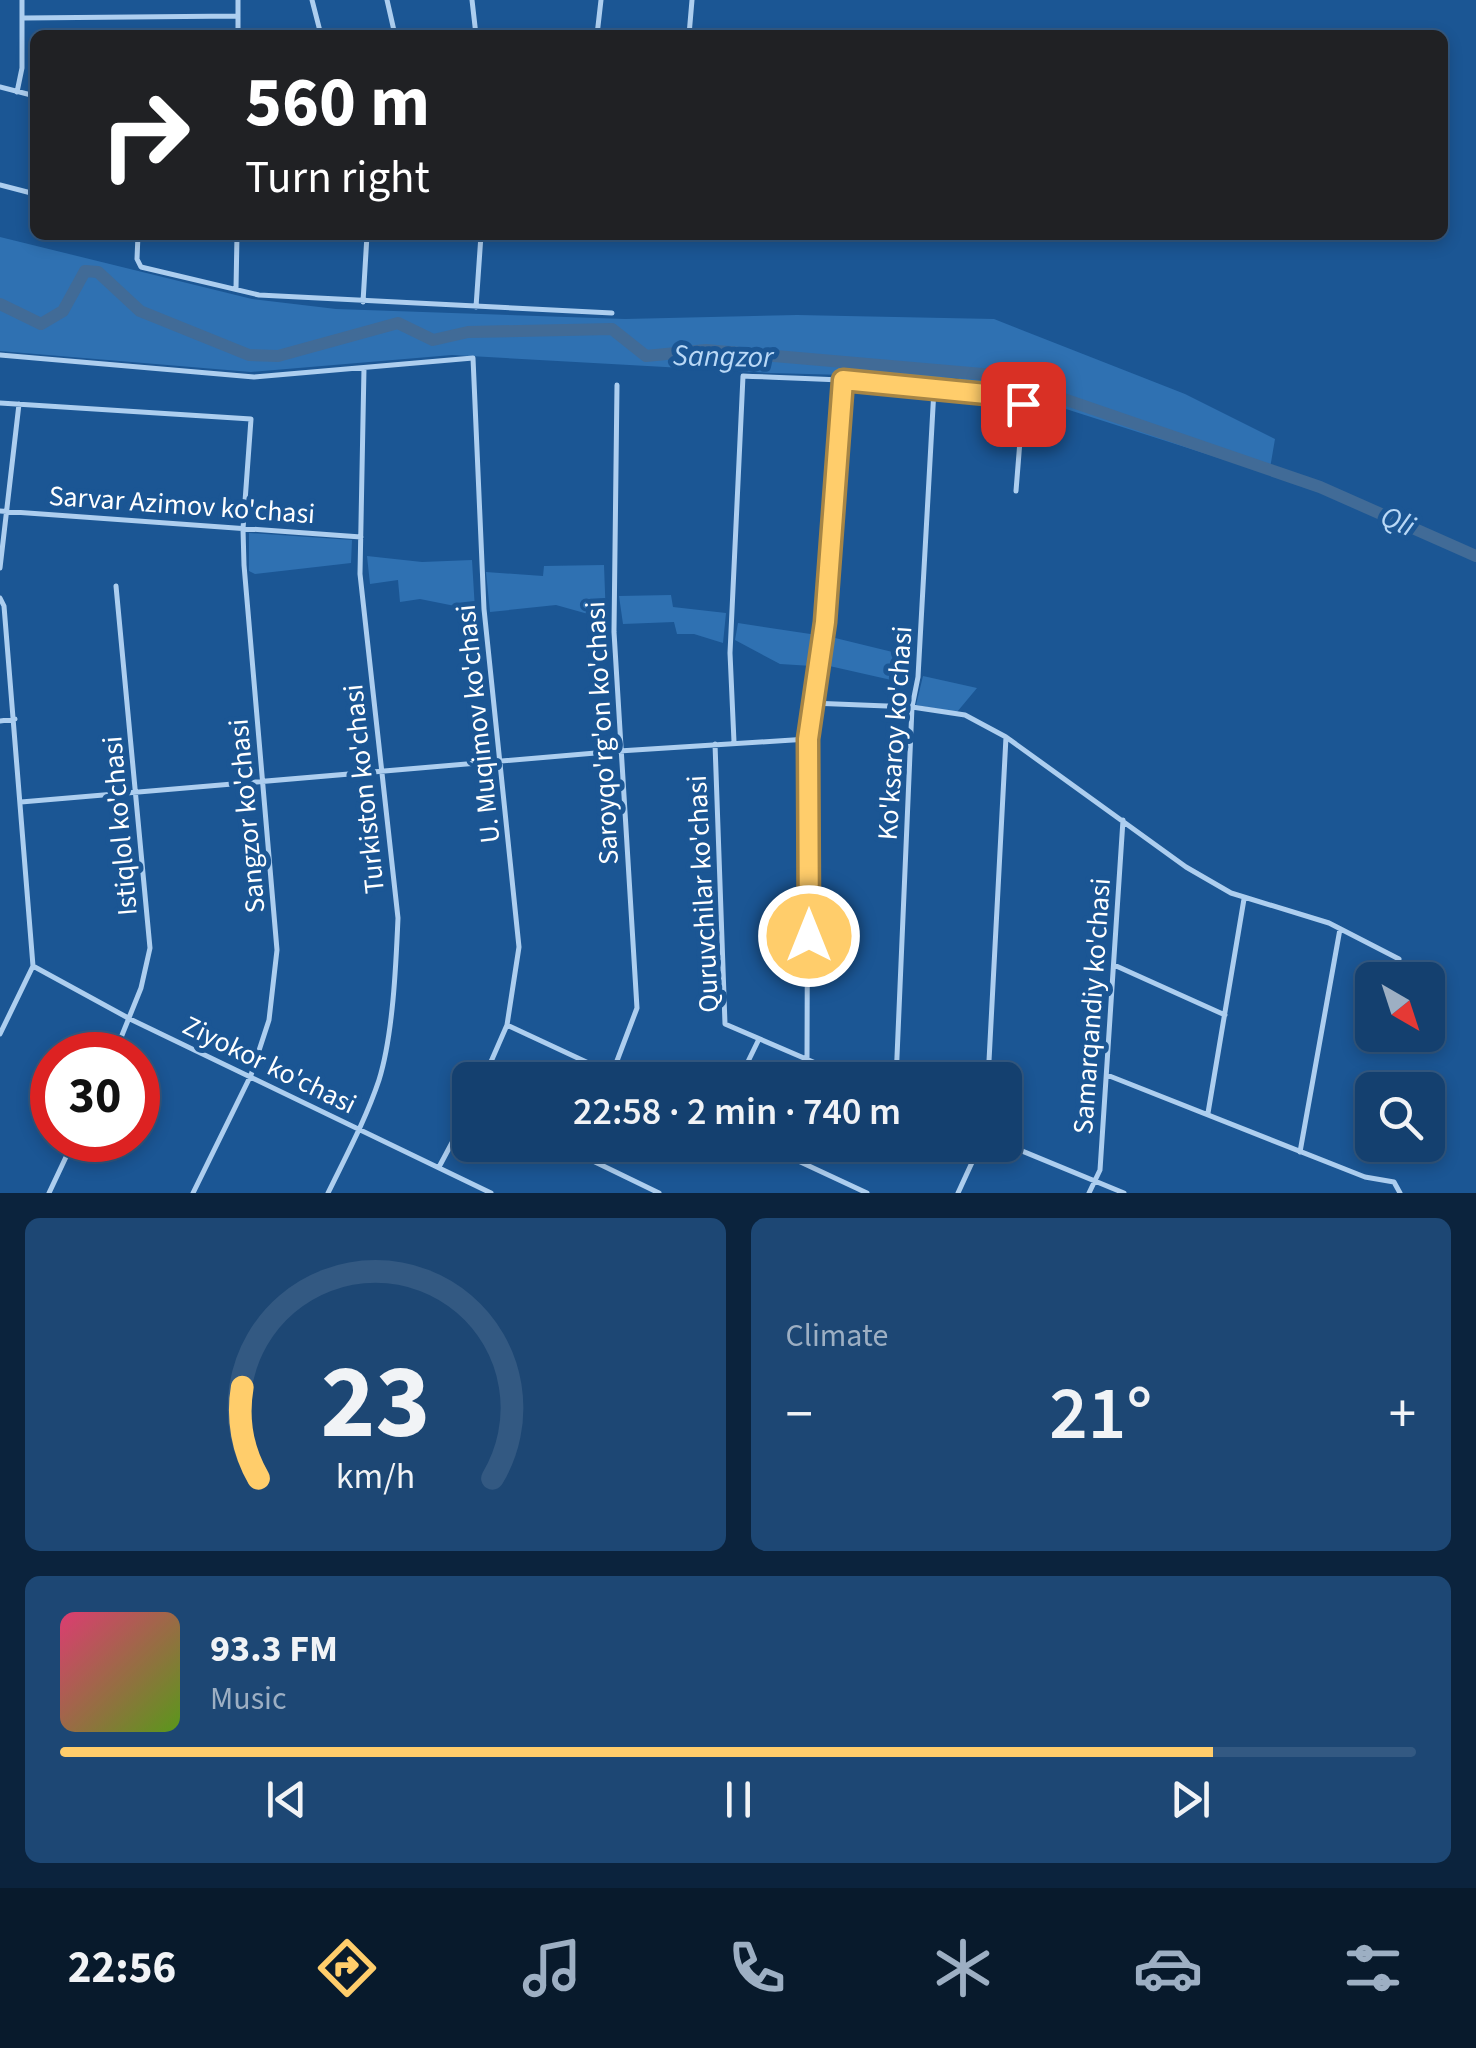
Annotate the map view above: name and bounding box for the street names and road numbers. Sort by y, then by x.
street label: Sarvar Azimov ko'chasi [47,476,317,534]
street label: Saroyqo'rg'on ko'chasi [575,600,629,866]
street label: U. Muqimov ko'chasi [446,603,510,845]
street label: Ko'ksaroy ko'chasi [868,625,922,842]
street label: Turkiston ko'chasi [333,682,395,896]
street label: Sangzor ko'chasi [219,717,275,915]
street label: Istiqlol ko'chasi [92,734,148,917]
street label: Quruvchilar ko'chasi [677,774,729,1014]
street label: Samarqandiy ko'chasi [1063,877,1121,1135]
street label: Ziyokor ko'chasi [176,1006,363,1124]

